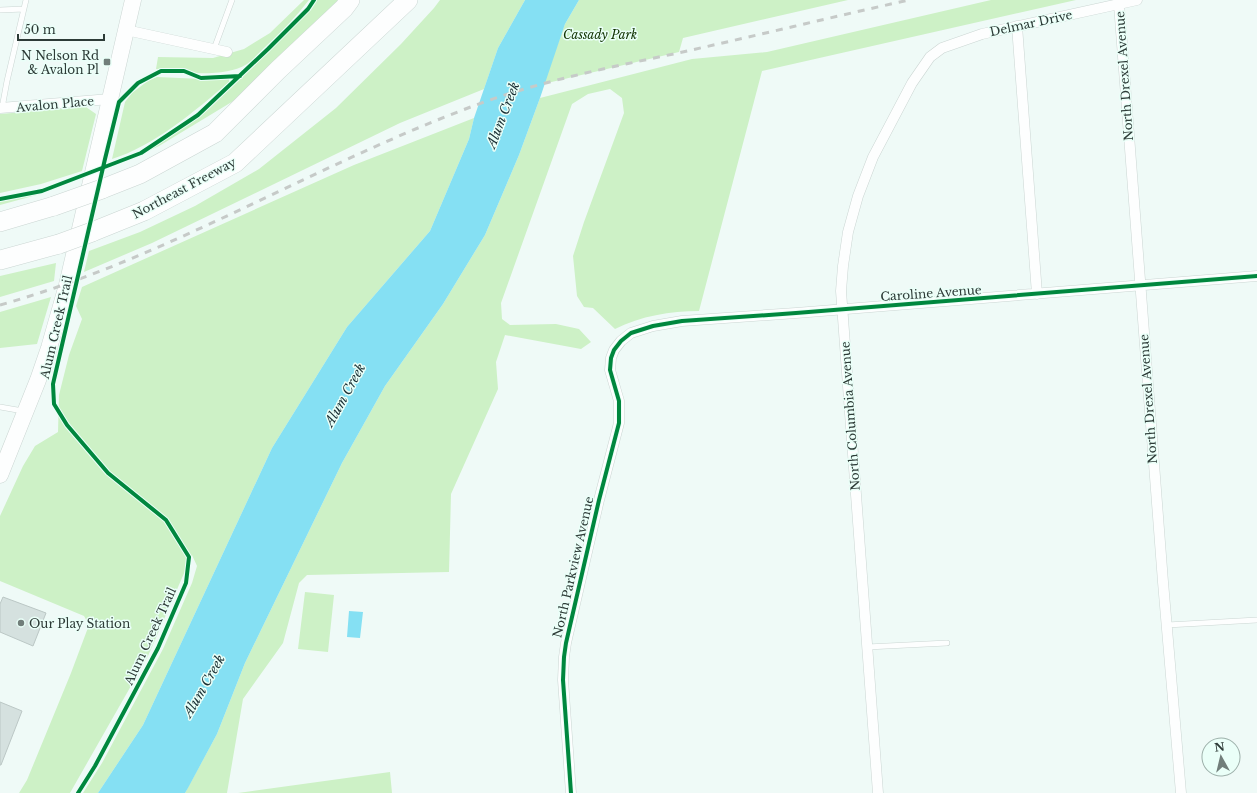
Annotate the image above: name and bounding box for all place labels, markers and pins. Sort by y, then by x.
place label: N Nelson Rd & Avalon Pl [21,48,99,77]
marker: N Nelson Rd & Avalon Pl [102,57,112,67]
place label: Our Play Station [29,616,130,631]
marker: Our Play Station [16,618,26,628]

